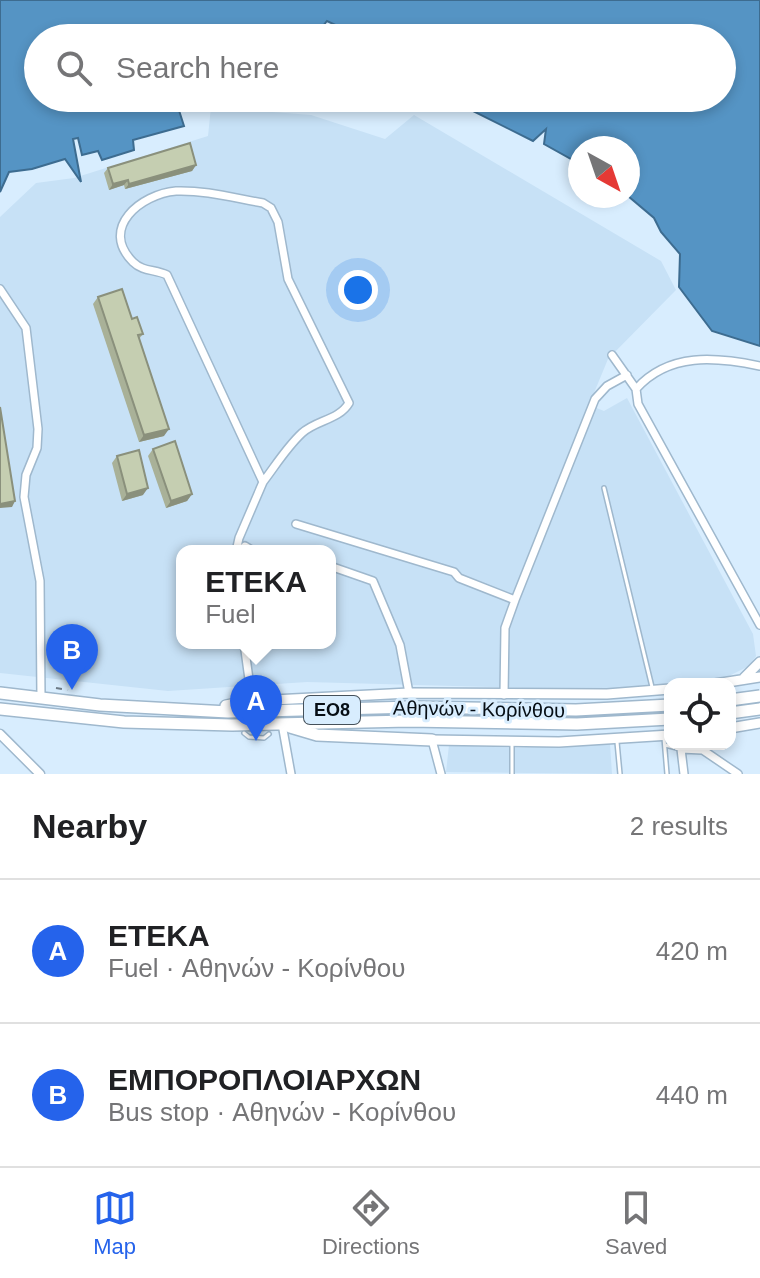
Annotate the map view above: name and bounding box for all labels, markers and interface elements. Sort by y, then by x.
search box [24,24,736,112]
icon: search [52,46,96,90]
text: Search here [116,51,279,84]
north arrow [568,136,640,208]
your location [338,270,378,310]
popup [176,545,336,649]
text: ΕΤΕΚΑ [205,565,307,598]
text: Fuel [205,599,256,629]
pin: B [46,624,98,690]
pin: A [230,675,282,741]
map controls [664,678,736,750]
button: locate [664,678,736,750]
road number: ΕΟ8 [304,696,360,724]
street label: Αθηνών - Κορίνθου [393,696,565,722]
text: Nearby [32,807,147,845]
text: 2 results [630,811,728,841]
text: ΕΤΕΚΑ [108,919,210,952]
text: A [49,936,67,966]
text: 420 m [656,936,728,966]
text: Fuel · Αθηνών - Κορίνθου [108,953,406,983]
text: ΕΜΠΟΡΟΠΛΟΙΑΡΧΩΝ [108,1063,421,1096]
text: B [49,1080,67,1110]
text: 440 m [656,1080,728,1110]
text: Bus stop · Αθηνών - Κορίνθου [108,1097,456,1127]
tab: Map [93,1186,137,1260]
tab: Directions [322,1186,420,1260]
tab: Saved [605,1186,667,1260]

